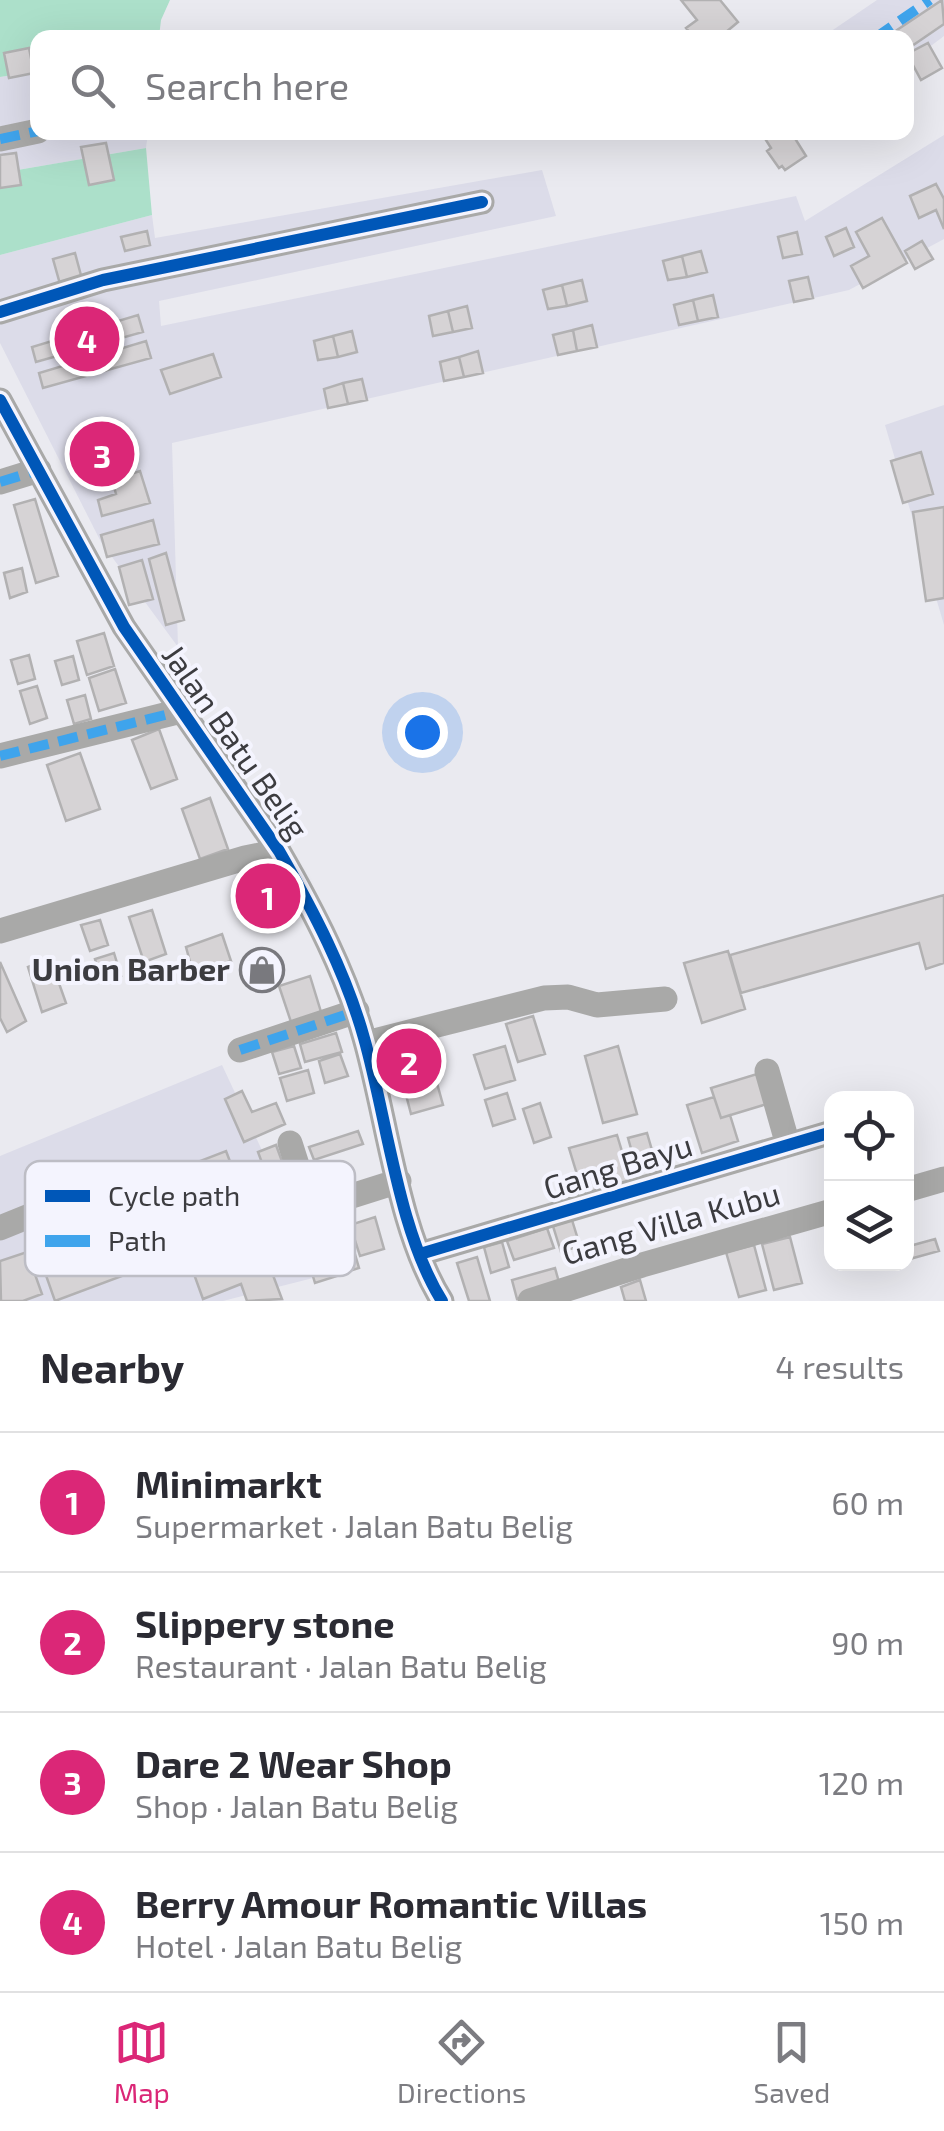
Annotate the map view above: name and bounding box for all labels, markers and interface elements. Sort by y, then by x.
search box [30,30,914,140]
icon: search [65,58,120,113]
text: Search here [145,62,349,108]
pin: 4 [54,302,120,376]
pin: 3 [70,416,134,492]
street label: Jalan Batu Belig [156,636,318,845]
your location [397,707,448,758]
pin: 1 [236,858,300,934]
shop icon: Union Barber [239,947,285,993]
place label: Union Barber [32,949,230,987]
pin: 2 [376,1024,442,1098]
map controls [824,1091,914,1271]
button: locate [824,1091,914,1181]
street label: Gang Bayu [538,1124,697,1206]
legend [25,1161,355,1276]
street label: Gang Villa Kubu [557,1173,784,1271]
text: Cycle path [108,1178,240,1212]
button: layers [824,1181,914,1271]
text: Path [108,1223,167,1257]
text: Nearby [40,1341,184,1391]
text: 4 results [775,1347,904,1385]
text: Minimarkt [135,1460,322,1506]
text: 1 [66,1483,79,1521]
text: 60 m [831,1483,904,1521]
text: Supermarket · Jalan Batu Belig [135,1506,573,1544]
text: Slippery stone [135,1600,395,1646]
text: 2 [63,1623,82,1661]
text: 90 m [831,1623,904,1661]
text: Restaurant · Jalan Batu Belig [135,1646,547,1684]
text: Dare 2 Wear Shop [135,1740,452,1786]
text: 3 [63,1763,82,1801]
text: 120 m [819,1763,904,1801]
text: Shop · Jalan Batu Belig [135,1786,458,1824]
text: Berry Amour Romantic Villas [135,1880,647,1926]
text: 4 [62,1903,83,1941]
text: 150 m [820,1903,904,1941]
text: Hotel · Jalan Batu Belig [135,1926,462,1964]
tab: Map [114,2015,170,2109]
tab: Directions [397,2015,526,2109]
tab: Saved [754,2015,830,2109]

